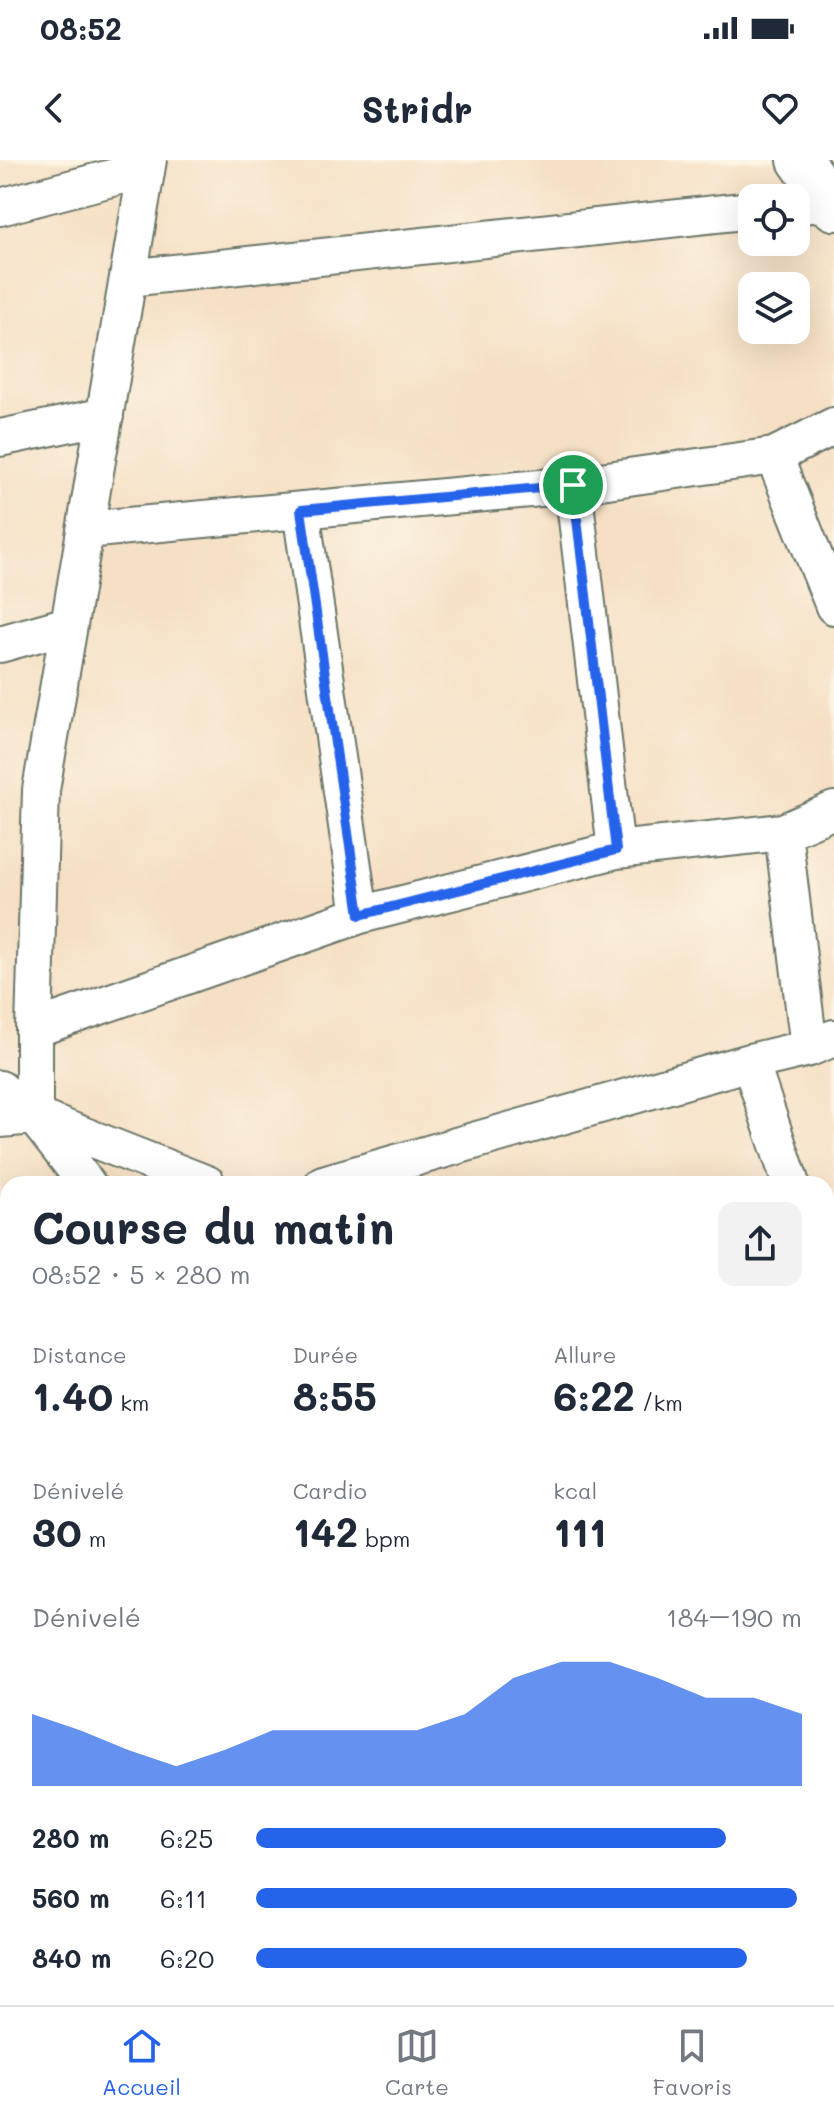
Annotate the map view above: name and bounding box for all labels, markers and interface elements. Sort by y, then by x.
text: 08:52 [40,8,122,48]
text: Stridr [362,85,473,132]
icon: back [32,86,76,130]
icon: heart [758,86,802,130]
map controls [738,184,810,344]
button: locate [738,184,810,256]
button: layers [738,272,810,344]
pin [539,451,607,519]
icon: arrive [551,463,595,507]
text: Course du matin [32,1198,394,1255]
button: share [718,1202,802,1286]
text: 08:52 · 5 × 280 m [32,1257,251,1291]
text: Distance [32,1340,127,1369]
text: Durée [293,1340,358,1369]
text: Allure [553,1340,616,1369]
text: 1.40 [32,1369,113,1421]
text: 8:55 [293,1369,377,1421]
text: 6:22 [553,1369,635,1421]
text: km [113,1388,149,1417]
text: /km [635,1388,683,1417]
text: Dénivelé [32,1476,124,1505]
text: Cardio [293,1476,367,1505]
text: kcal [553,1476,597,1505]
text: 30 [32,1505,82,1557]
text: 142 [293,1505,358,1557]
text: 111 [553,1505,607,1557]
text: m [82,1524,106,1553]
text: bpm [358,1524,410,1553]
text: Dénivelé [32,1600,141,1634]
text: 184–190 m [666,1600,802,1634]
text: 280 m [32,1821,109,1855]
text: 6:25 [160,1821,213,1855]
text: 560 m [32,1881,110,1915]
text: 6:11 [160,1881,207,1915]
text: 840 m [32,1941,111,1975]
text: 6:20 [160,1941,214,1975]
tab: Accueil [102,2024,181,2101]
tab: Carte [385,2024,449,2101]
tab: Favoris [653,2024,732,2101]

